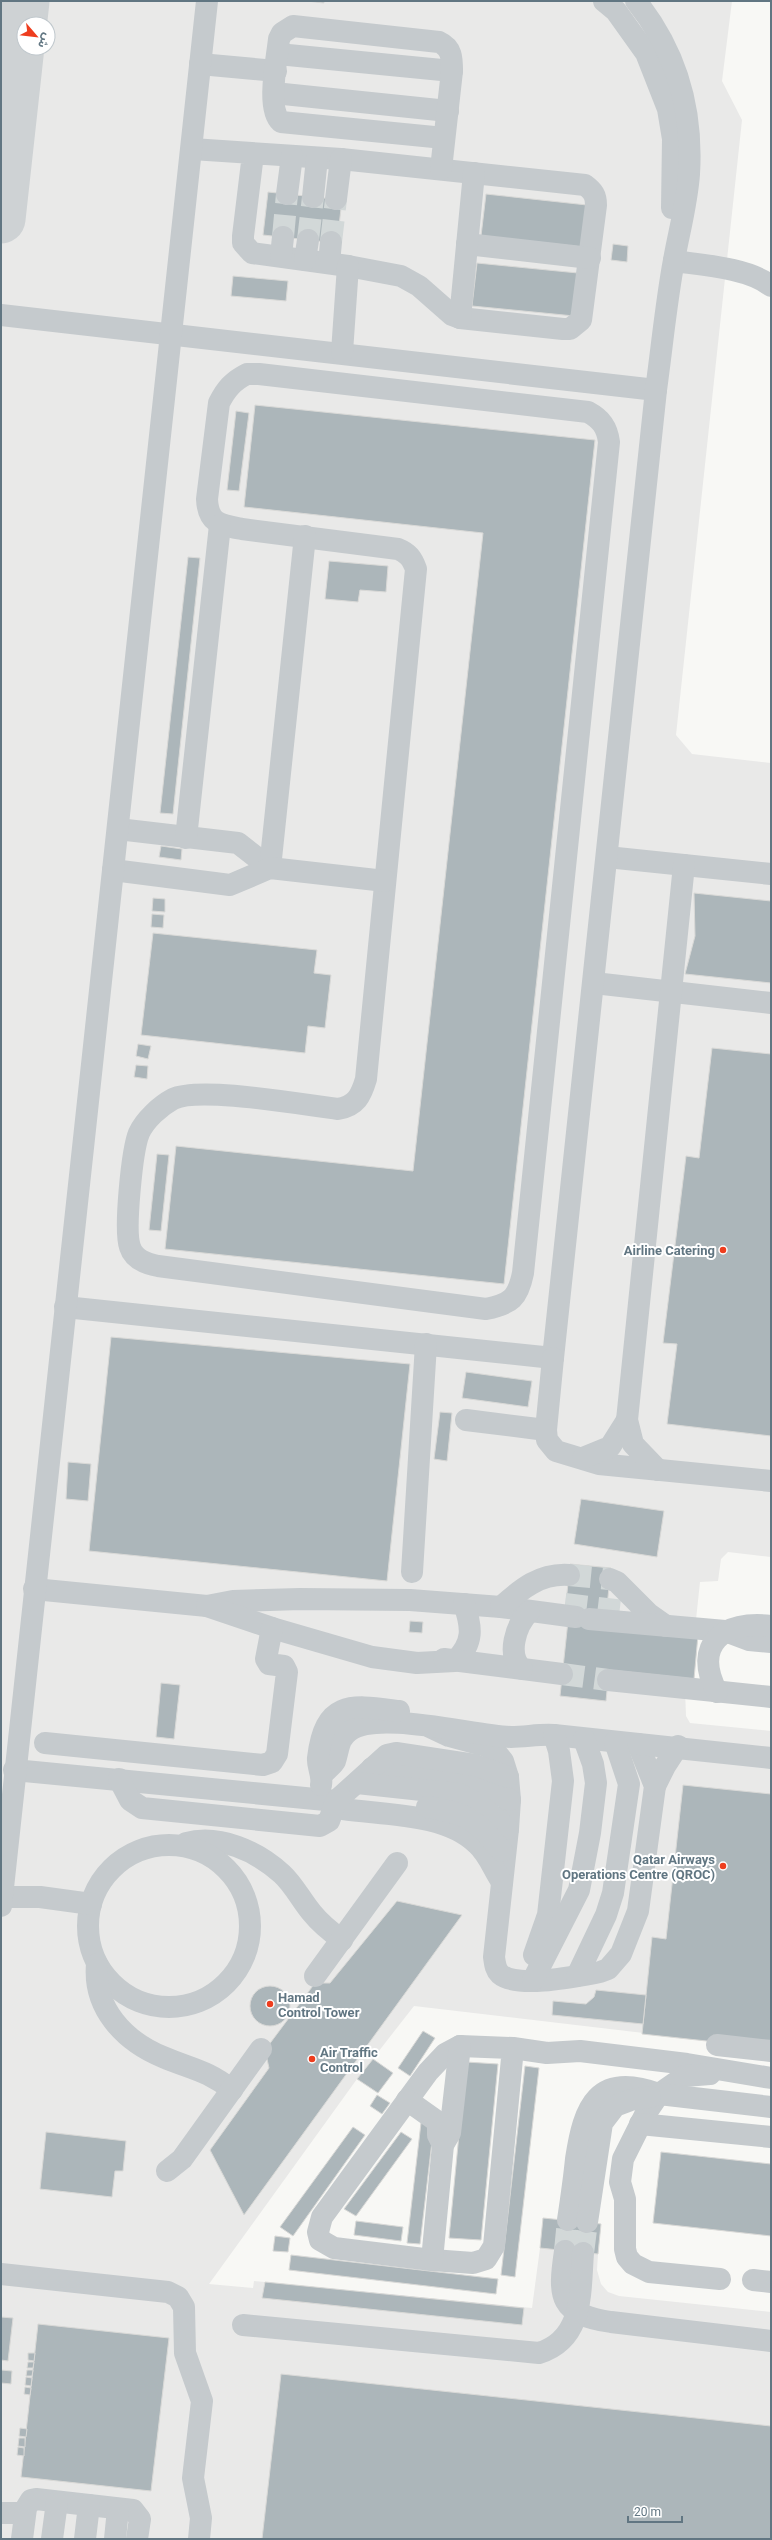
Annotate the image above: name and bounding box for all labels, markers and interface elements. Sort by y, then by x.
north arrow [16,16,56,56]
text: ش [35,31,54,50]
place label: Airline Catering [624,1243,715,1258]
marker: Airline Catering [718,1245,728,1255]
place label: Qatar Airways Operations Centre (QROC) [562,1852,715,1882]
marker: Qatar Airways Operations Centre (QROC) [718,1861,728,1871]
place label: Hamad Control Tower [278,1990,360,2020]
marker: Hamad Control Tower [265,1999,275,2009]
place label: Air Traffic Control [320,2045,378,2075]
marker: Air Traffic Control [307,2054,317,2064]
scale bar [628,2498,682,2524]
text: 20 m [634,2505,661,2519]

